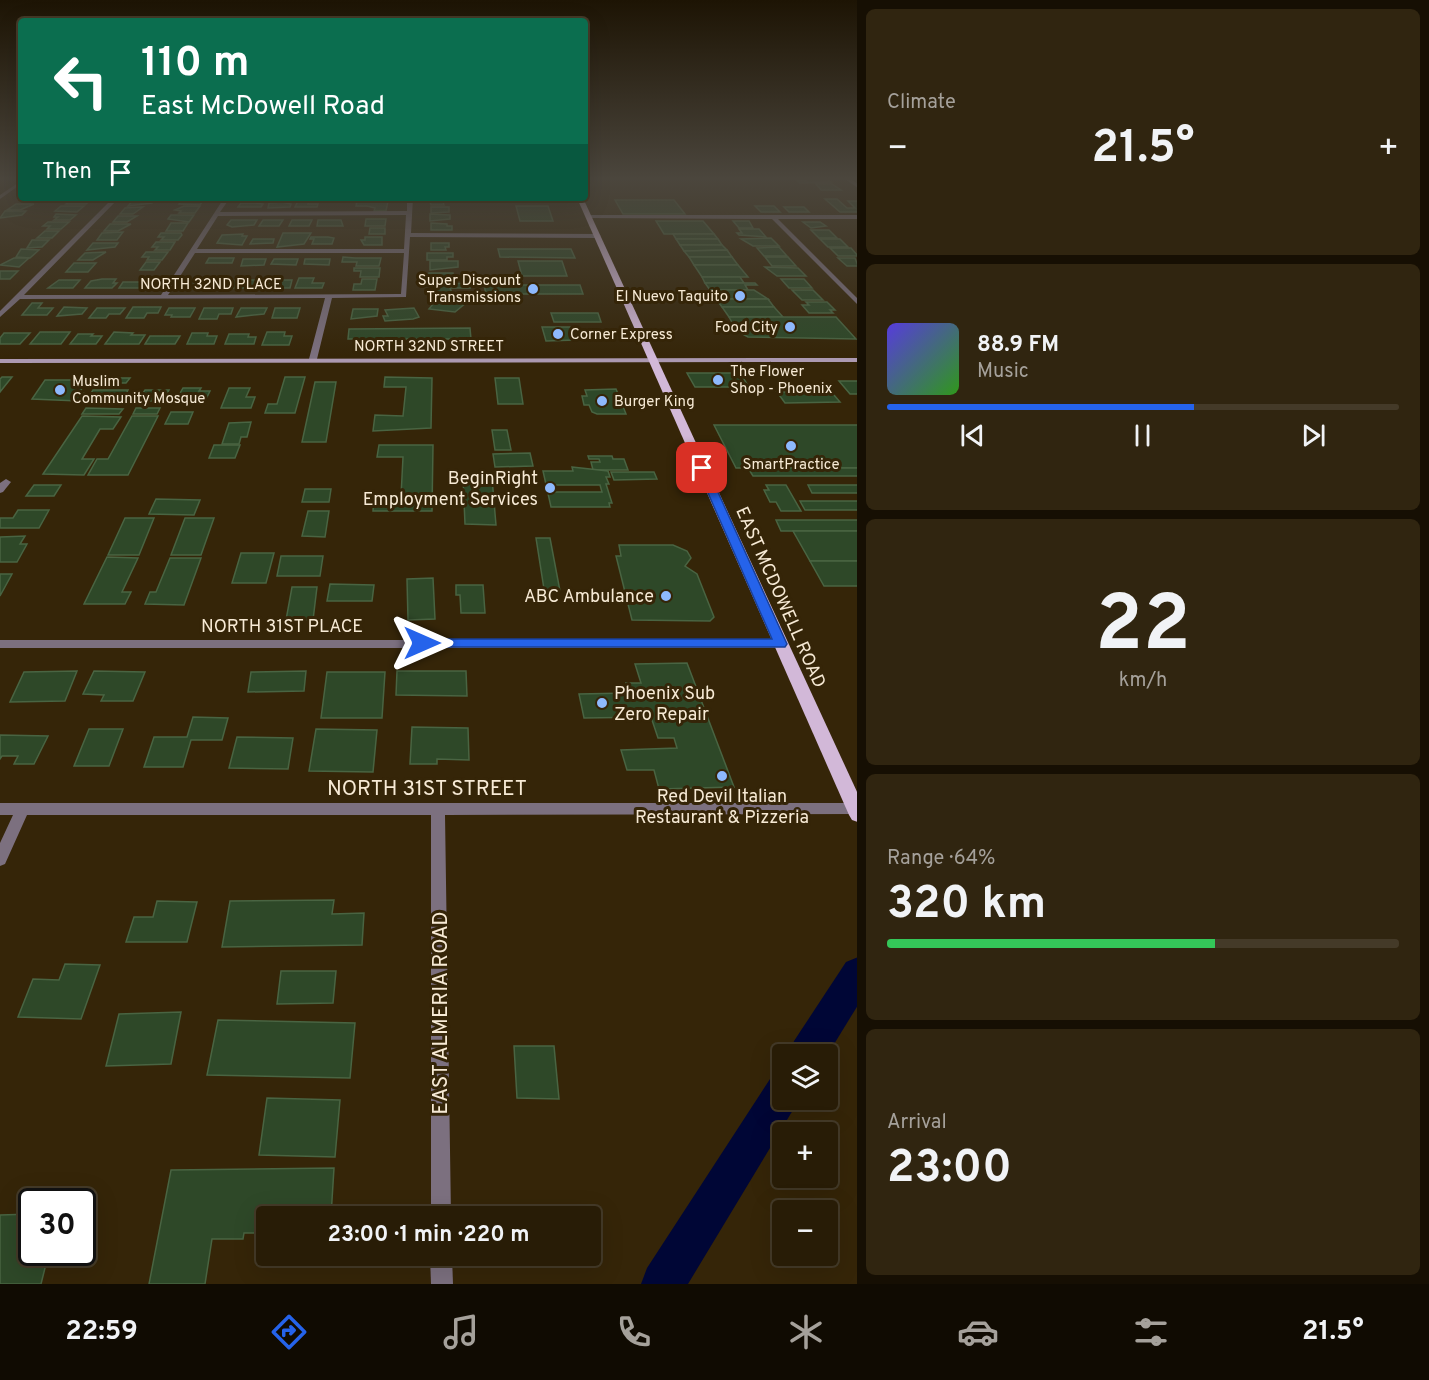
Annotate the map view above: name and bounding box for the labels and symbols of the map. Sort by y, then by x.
place label: Super Discount Transmissions [418,272,521,308]
street label: NORTH 32ND PLACE [140,276,282,295]
marker: Super Discount Transmissions [526,282,540,296]
place label: El Nuevo Taquito [615,288,728,307]
marker: El Nuevo Taquito [733,289,747,303]
place label: Food City [715,319,778,338]
marker: Food City [783,320,797,334]
place label: Corner Express [570,326,673,345]
marker: Corner Express [551,327,565,341]
street label: NORTH 32ND STREET [354,338,504,357]
place label: The Flower Shop - Phoenix [730,363,833,399]
place label: Muslim Community Mosque [72,373,205,409]
marker: The Flower Shop - Phoenix [711,373,725,387]
marker: Muslim Community Mosque [53,383,67,397]
place label: Burger King [614,393,695,412]
marker: Burger King [595,394,609,408]
marker: SmartPractice [784,439,798,453]
pin [676,442,727,493]
place label: SmartPractice [743,456,839,475]
place label: BeginRight Employment Services [363,468,538,512]
marker: BeginRight Employment Services [543,481,557,495]
street label: EAST MCDOWELL ROAD [729,503,830,692]
place label: ABC Ambulance [524,586,654,609]
marker: ABC Ambulance [659,589,673,603]
position arrow [390,611,454,675]
street label: NORTH 31ST PLACE [201,616,363,639]
place label: Phoenix Sub Zero Repair [614,683,715,727]
marker: Phoenix Sub Zero Repair [595,696,609,710]
marker: Red Devil Italian Restaurant & Pizzeria [715,769,729,783]
street label: NORTH 31ST STREET [327,776,527,803]
place label: Red Devil Italian Restaurant & Pizzeria [635,786,809,830]
street label: EAST ALMERIA ROAD [428,911,455,1115]
speed limit sign: 30 [18,1188,96,1266]

